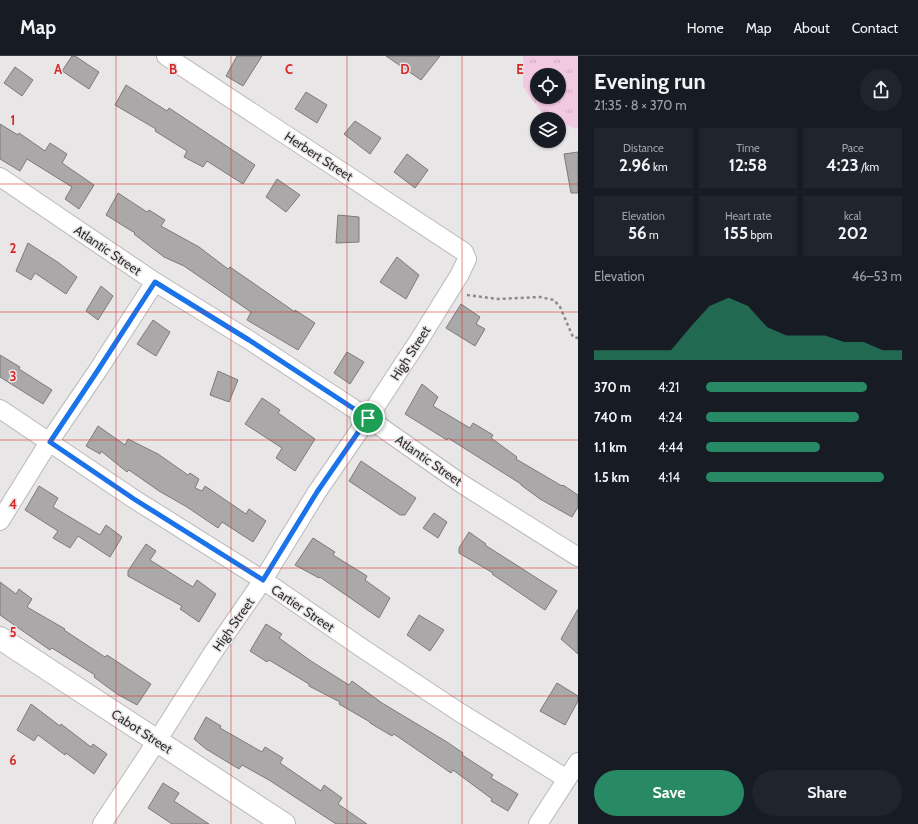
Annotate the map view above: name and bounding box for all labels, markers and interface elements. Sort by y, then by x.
text: Map [20,16,56,39]
text: Home [687,19,724,37]
text: Map [746,19,771,37]
text: About [793,19,830,37]
text: Contact [852,19,898,37]
text: A [54,61,63,77]
text: B [169,61,177,77]
text: C [285,61,293,77]
text: D [400,61,410,77]
text: E [516,61,524,77]
map controls [530,68,566,148]
button: locate [530,68,566,104]
text: Evening run [594,68,706,95]
button: share [860,69,902,111]
text: 21:35 · 8 × 370 m [594,97,687,113]
text: 1 [11,112,15,128]
button: layers [530,112,566,148]
street label: Herbert Street [282,128,357,184]
text: Distance [623,141,664,155]
text: Time [736,141,760,155]
text: Pace [842,141,864,155]
text: 2.96 [619,155,651,175]
text: 12:58 [729,155,767,175]
text: 4:23 [826,155,859,175]
text: km [651,160,668,174]
text: /km [859,160,879,174]
text: Elevation [622,209,665,223]
text: Heart rate [725,209,771,223]
text: kcal [844,209,861,223]
street label: Atlantic Street [71,222,145,279]
text: 56 [628,223,647,243]
text: 155 [724,223,748,243]
text: 202 [838,223,868,243]
text: m [647,228,659,242]
text: bpm [748,228,772,242]
text: 2 [10,240,17,256]
text: Elevation [594,268,645,284]
text: 46–53 m [852,268,902,284]
street label: High Street [386,322,434,383]
text: 3 [9,368,17,384]
text: 370 m [594,379,631,395]
text: 4:21 [658,379,679,395]
pin [351,401,385,435]
icon: arrive [357,407,379,429]
text: 740 m [594,409,632,425]
text: 4:24 [658,409,683,425]
street label: Atlantic Street [393,431,466,489]
text: 1.1 km [594,439,627,455]
text: 4:44 [658,439,683,455]
text: 1.5 km [594,469,629,485]
text: 4:14 [658,469,680,485]
text: 4 [9,496,17,512]
street label: Cartier Street [268,581,338,635]
street label: High Street [209,594,258,654]
text: 5 [10,624,17,640]
street label: Cabot Street [109,705,176,757]
text: 6 [9,752,17,768]
button: Save [594,770,744,816]
button: Share [752,770,902,816]

